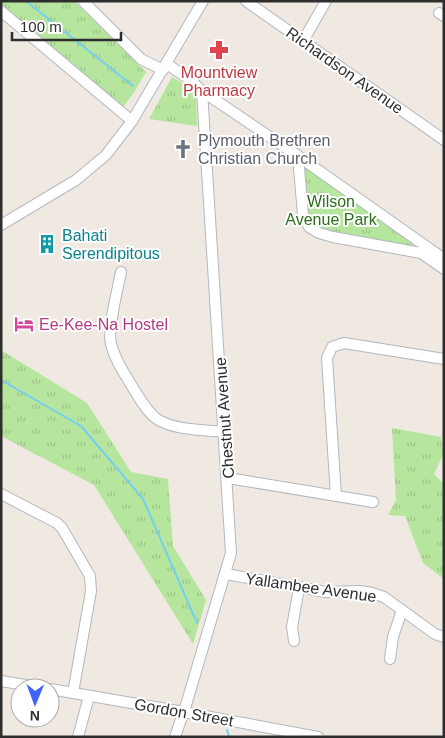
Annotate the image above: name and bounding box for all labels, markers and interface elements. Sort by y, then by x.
scale bar [12,10,121,42]
text: 100 m [20,18,62,35]
street label: Richardson Avenue [283,24,406,117]
pharmacy icon: Mountview Pharmacy [208,39,230,61]
place label: Mountview Pharmacy [181,64,258,99]
place label: Plymouth Brethren Christian Church [198,132,331,167]
church icon: Plymouth Brethren Christian Church [172,138,194,160]
park label: Wilson Avenue Park [285,193,378,228]
place label: Bahati Serendipitous [62,227,160,262]
building icon: Bahati Serendipitous [36,233,58,255]
hotel icon: Ee-Kee-Na Hostel [13,313,35,335]
place label: Ee-Kee-Na Hostel [39,316,168,333]
street label: Chestnut Avenue [212,357,237,479]
street label: Yallambee Avenue [244,570,378,605]
north arrow [10,678,60,728]
street label: Gordon Street [133,695,235,730]
text: N [30,708,40,724]

